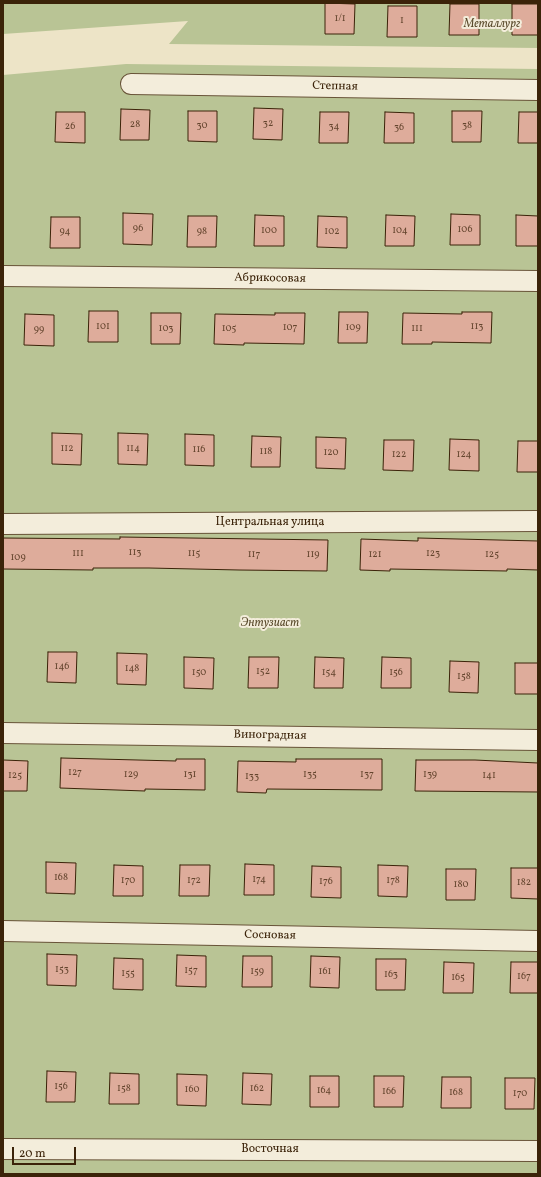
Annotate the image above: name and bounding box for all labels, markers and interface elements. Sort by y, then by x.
house number: 1/1 [334,13,346,25]
house number: 1 [400,15,404,27]
park label: Металлург [464,18,520,32]
street label: Степная [312,79,358,95]
house number: 32 [263,118,273,130]
house number: 28 [130,119,140,131]
house number: 30 [197,120,207,132]
house number: 38 [462,120,472,132]
house number: 26 [65,121,75,133]
house number: 34 [328,121,340,133]
house number: 36 [394,122,404,134]
house number: 96 [133,223,143,235]
house number: 106 [457,224,473,236]
house number: 100 [261,225,277,237]
house number: 104 [392,225,408,237]
house number: 94 [60,226,70,238]
house number: 98 [197,226,207,238]
house number: 102 [324,226,340,238]
street label: Абрикосовая [234,271,306,287]
house number: 101 [96,321,110,333]
house number: 113 [471,321,483,333]
house number: 107 [283,322,297,334]
house number: 109 [345,322,361,334]
house number: 103 [159,323,173,335]
house number: 105 [222,323,236,335]
house number: 111 [411,323,423,335]
house number: 99 [34,324,44,336]
house number: 112 [60,443,74,455]
house number: 114 [126,443,140,455]
house number: 116 [193,444,205,456]
house number: 118 [260,446,272,458]
house number: 120 [323,447,339,459]
house number: 122 [392,449,406,461]
house number: 124 [457,449,471,461]
street label: Центральная улица [216,516,324,530]
house number: 113 [129,547,141,559]
house number: 111 [72,548,84,560]
house number: 115 [188,548,200,560]
house number: 123 [426,548,440,560]
house number: 117 [248,549,260,561]
house number: 119 [307,549,319,561]
house number: 121 [368,549,382,561]
house number: 125 [485,549,499,561]
house number: 109 [10,552,26,564]
park label: Энтузиаст [241,617,299,631]
house number: 146 [55,661,69,673]
house number: 148 [125,663,139,675]
house number: 152 [256,666,270,678]
house number: 150 [192,667,206,679]
house number: 154 [322,667,336,679]
house number: 156 [389,667,403,679]
house number: 158 [457,671,471,683]
street label: Виноградная [233,728,307,744]
house number: 127 [68,767,82,779]
house number: 129 [124,769,138,781]
house number: 131 [184,769,196,781]
house number: 135 [303,769,317,781]
house number: 137 [360,769,374,781]
house number: 139 [423,769,437,781]
house number: 125 [8,770,22,782]
house number: 141 [482,770,496,782]
house number: 133 [245,771,259,783]
house number: 168 [54,872,68,884]
house number: 174 [252,874,266,886]
house number: 170 [121,875,135,887]
house number: 172 [187,875,201,887]
house number: 178 [386,875,400,887]
house number: 176 [319,876,333,888]
house number: 182 [517,877,531,889]
house number: 180 [454,879,468,891]
street label: Сосновая [244,928,296,944]
house number: 153 [55,964,69,976]
house number: 157 [184,965,198,977]
house number: 159 [250,966,264,978]
house number: 161 [319,966,331,978]
house number: 155 [121,968,135,980]
house number: 163 [384,969,398,981]
house number: 167 [517,971,531,983]
house number: 165 [451,972,465,984]
house number: 156 [54,1081,68,1093]
house number: 158 [117,1083,131,1095]
house number: 162 [250,1083,264,1095]
house number: 160 [185,1084,199,1096]
house number: 164 [317,1085,331,1097]
house number: 166 [382,1086,396,1098]
house number: 168 [449,1087,463,1099]
house number: 170 [513,1088,527,1100]
scale bar [14,1139,78,1165]
street label: Восточная [241,1143,299,1157]
text: 20 m [19,1146,46,1162]

